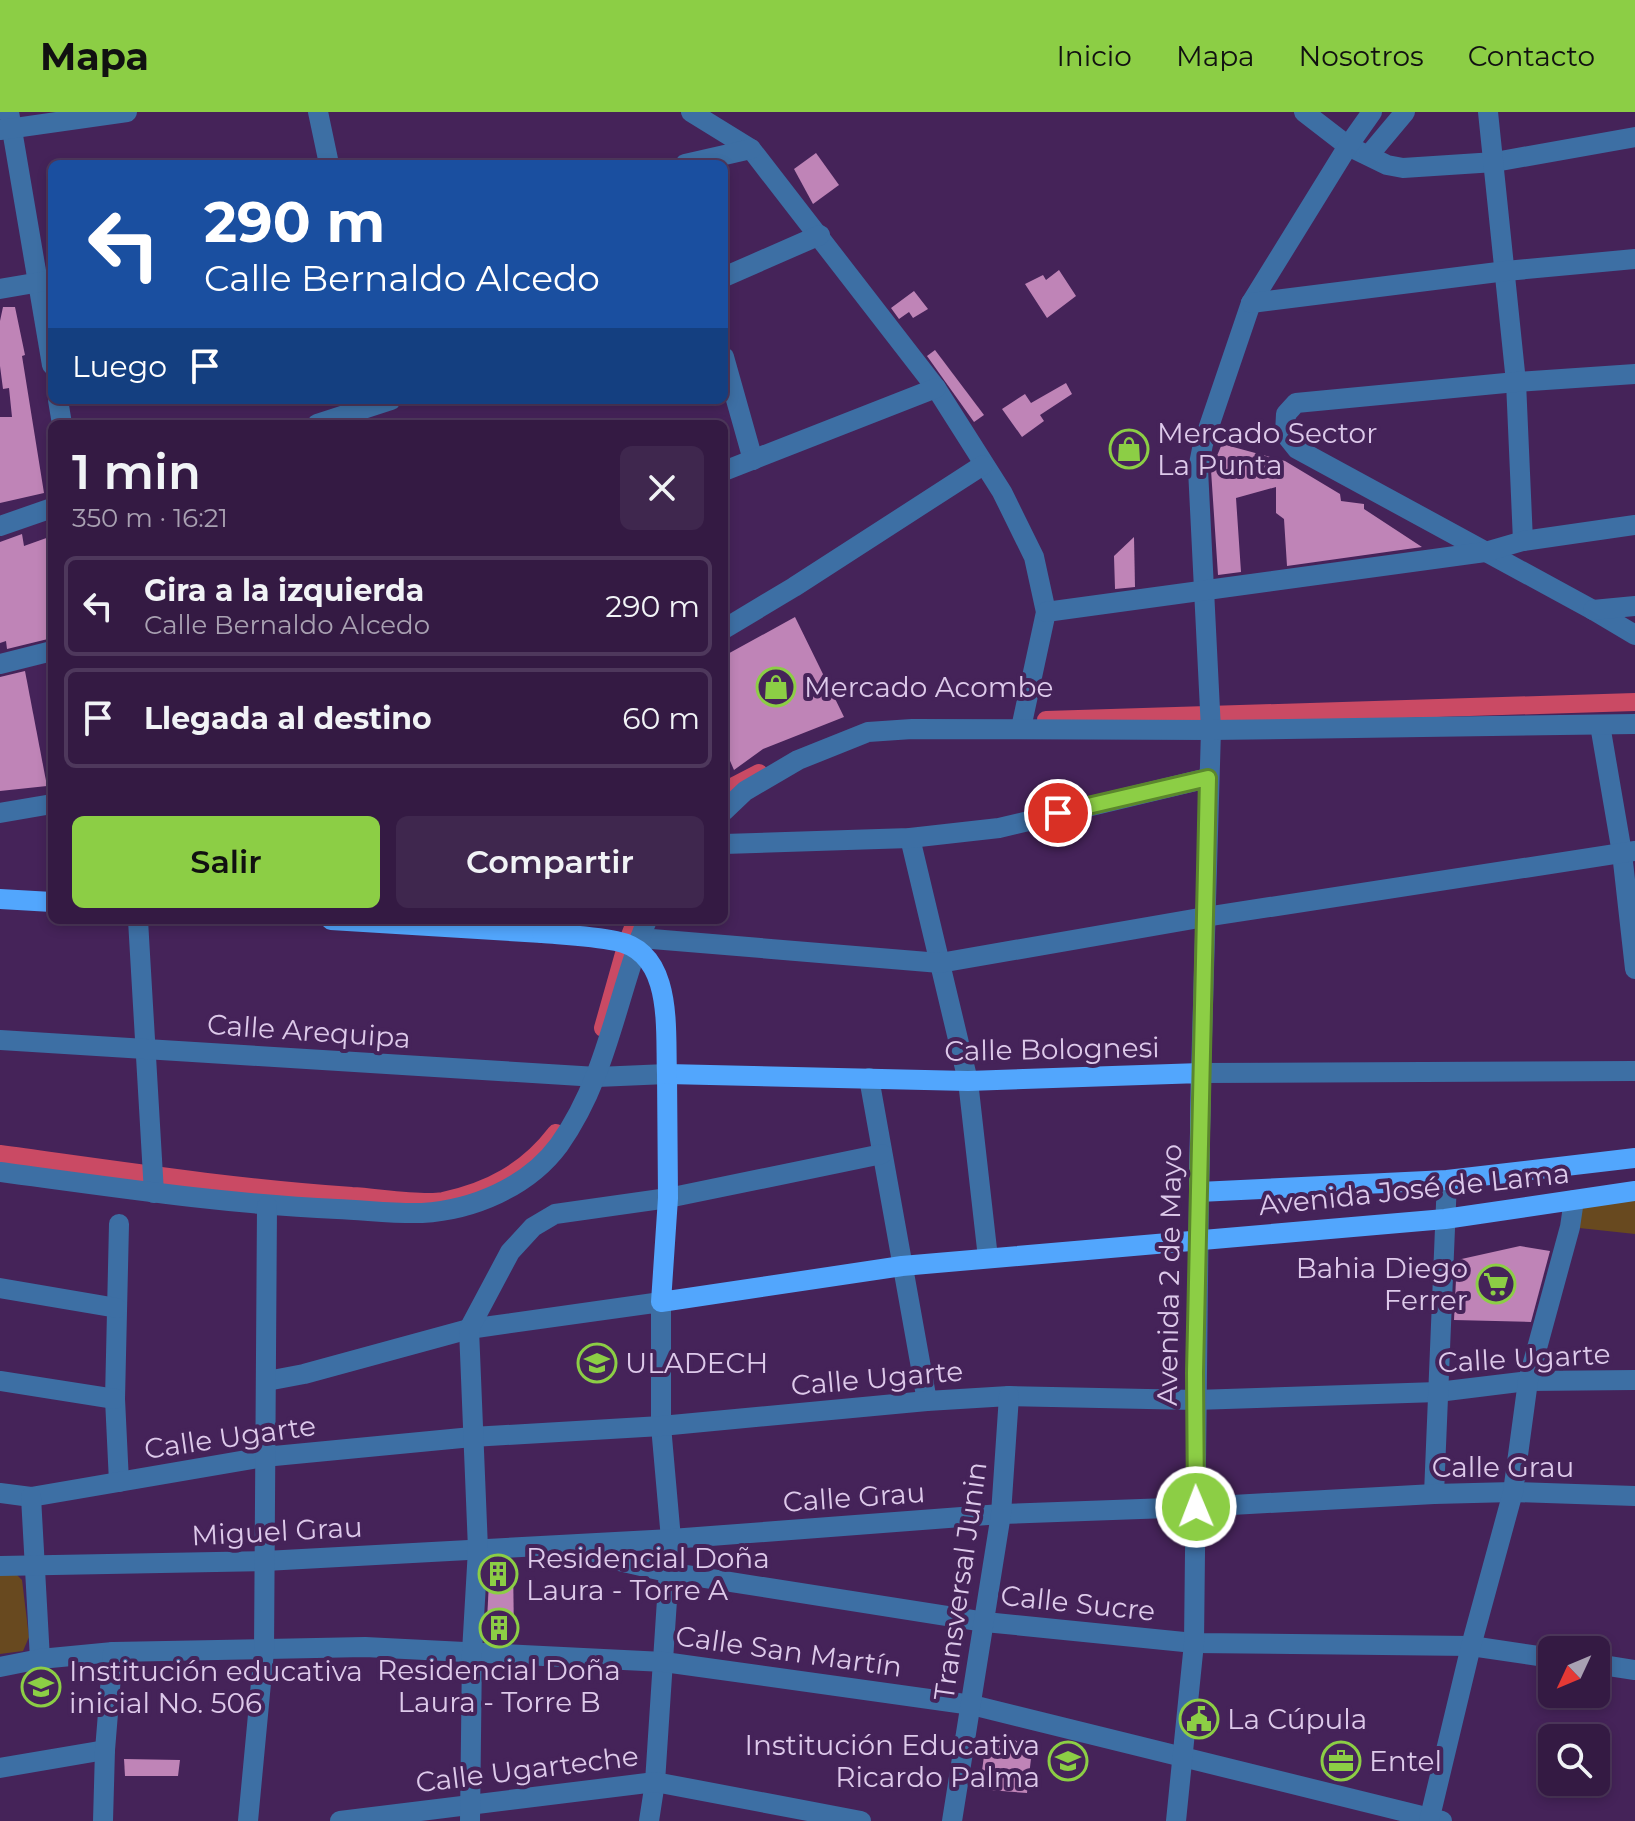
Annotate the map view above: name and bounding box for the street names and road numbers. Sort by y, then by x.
street label: Calle Arequipa [206,1007,412,1055]
street label: Calle Bolognesi [944,1030,1160,1068]
street label: Avenida 2 de Mayo [1150,1144,1188,1406]
street label: Avenida José de Lama [1257,1156,1571,1222]
street label: Calle Ugarte [1437,1337,1611,1379]
street label: Calle Ugarte [789,1354,965,1402]
street label: Calle Ugarte [142,1408,318,1466]
street label: Calle Grau [1432,1450,1574,1484]
street label: Transversal Junin [926,1459,994,1703]
street label: Calle Grau [782,1475,926,1519]
street label: Miguel Grau [191,1510,363,1552]
street label: Calle Sucre [999,1578,1157,1628]
street label: Calle San Martín [674,1618,904,1684]
street label: Calle Ugarteche [414,1738,640,1800]

